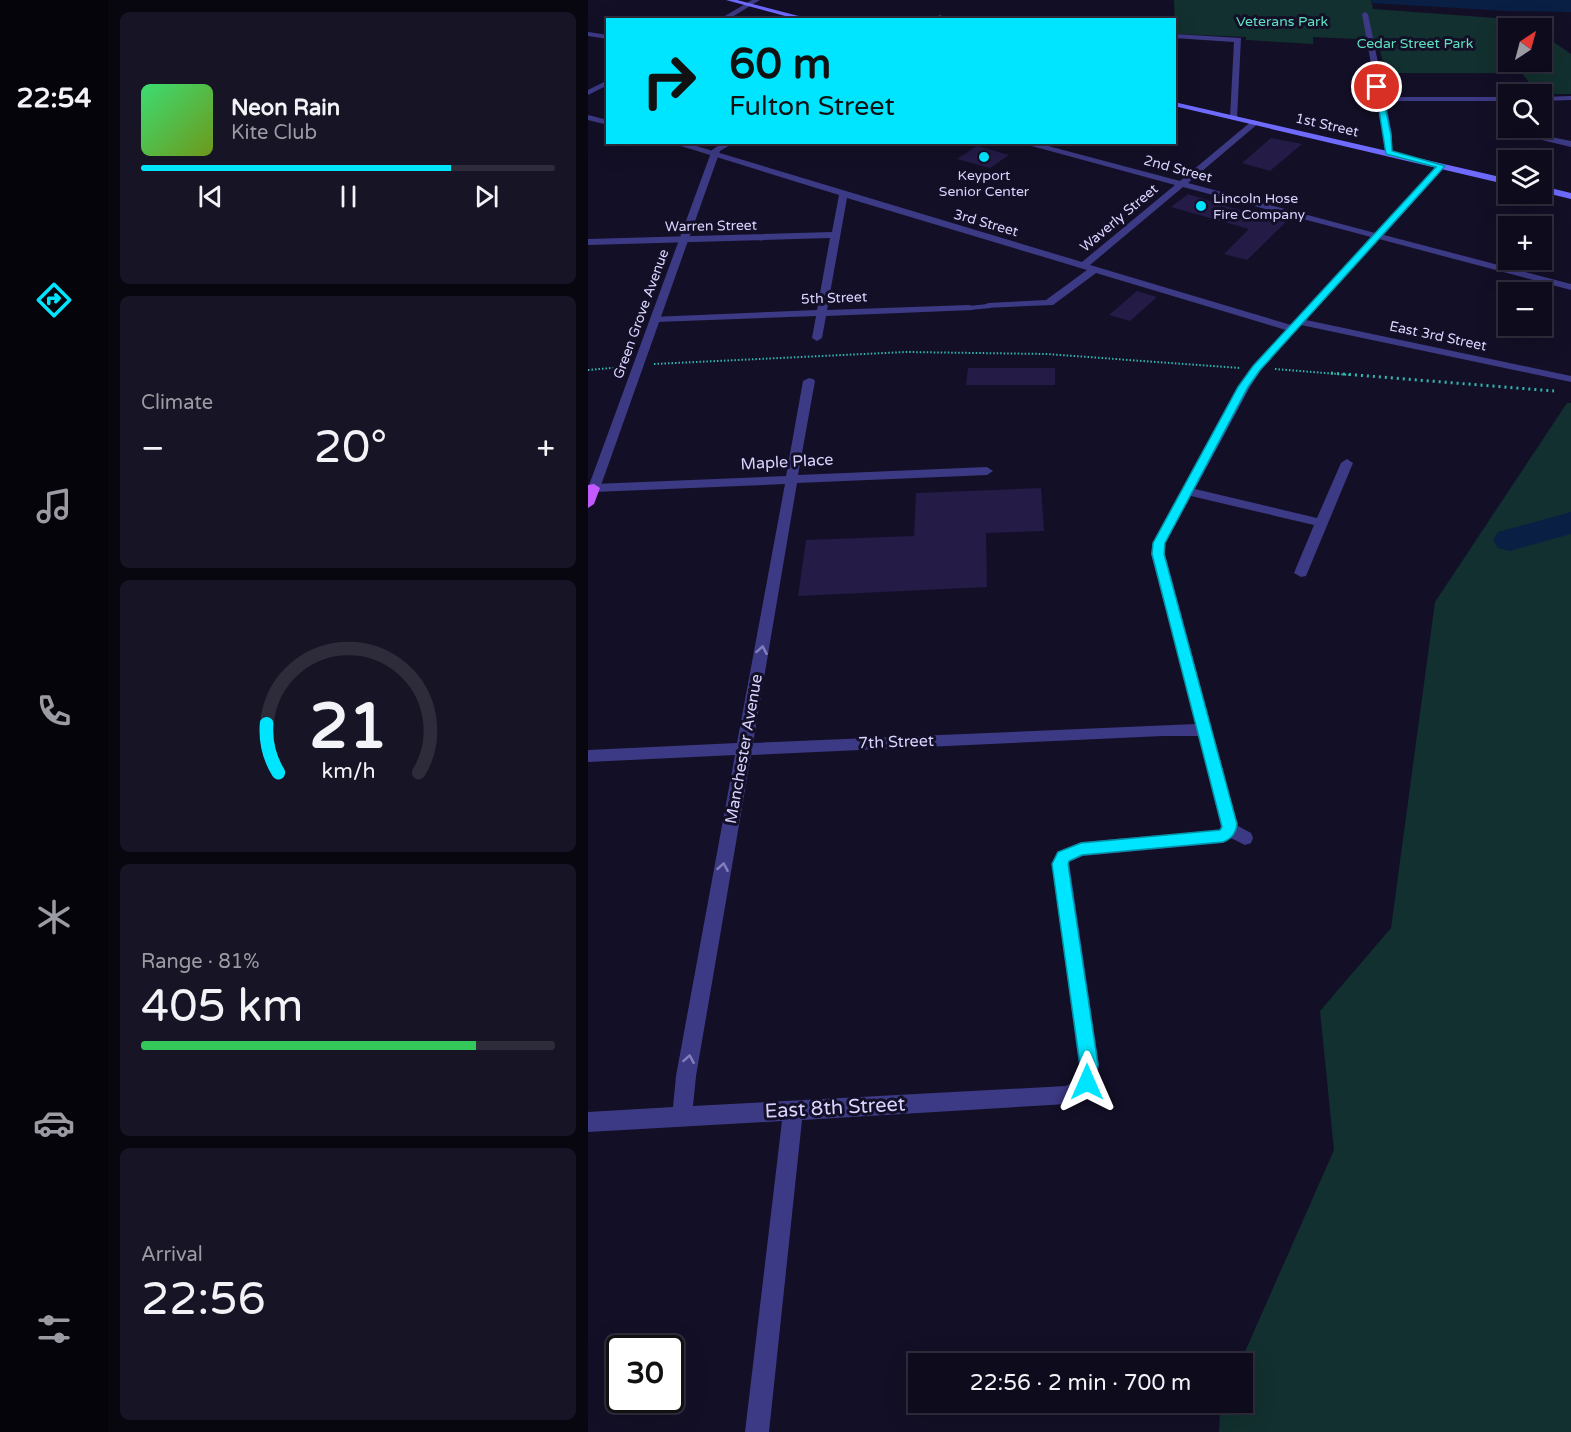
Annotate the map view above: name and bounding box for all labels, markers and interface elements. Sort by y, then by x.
park label: Veterans Park [1236,13,1328,30]
north arrow [1498,18,1552,72]
map controls [1498,18,1552,336]
park label: Cedar Street Park [1357,35,1474,52]
text: 60 m [729,39,831,90]
icon: right [630,42,708,120]
pin [1351,61,1402,112]
icon: arrive [1360,70,1393,103]
text: 22:54 [17,82,91,115]
button: search [1498,84,1552,138]
text: Fulton Street [729,90,895,123]
text: Neon Rain [231,95,340,121]
street label: 1st Street [1294,109,1361,141]
text: Kite Club [231,121,317,145]
marker: Keyport Senior Center [977,150,991,164]
button: layers [1498,150,1552,204]
street label: 2nd Street [1142,152,1215,186]
place label: Keyport Senior Center [939,167,1030,200]
icon: previous [194,180,227,213]
icon: pause [332,180,365,213]
icon: next [470,180,503,213]
street label: Waverly Street [1077,180,1162,256]
place label: Lincoln Hose Fire Company [1213,190,1306,223]
marker: Lincoln Hose Fire Company [1194,199,1208,213]
street label: 3rd Street [952,206,1021,241]
button: + [1498,216,1552,270]
street label: Warren Street [665,217,758,235]
street label: Green Grove Avenue [610,247,672,381]
icon: directions [33,279,75,321]
button: − [1498,282,1552,336]
street label: 5th Street [801,288,868,308]
street label: East 3rd Street [1388,317,1489,355]
text: Climate [141,391,213,415]
text: 20° [314,421,387,475]
text: − [141,429,165,468]
text: + [536,429,555,468]
street label: Maple Place [740,450,834,474]
icon: music [33,485,75,527]
one-way arrow [755,645,767,654]
street label: Manchester Avenue [721,673,767,825]
icon: phone [33,690,75,732]
text: 21 [309,690,387,765]
street label: 7th Street [858,731,934,753]
text: km/h [321,758,375,784]
one-way arrow [716,862,729,872]
icon: climate [33,896,75,938]
text: Range · 81% [141,950,260,974]
text: 405 km [141,980,303,1034]
position arrow [1055,1050,1119,1114]
one-way arrow [682,1054,695,1064]
street label: East 8th Street [764,1092,906,1124]
icon: car [33,1102,75,1144]
text: Arrival [141,1243,203,1267]
text: 22:56 [141,1273,266,1327]
icon: filters [33,1308,75,1350]
speed limit sign: 30 [606,1335,684,1413]
text: 22:56 · 2 min · 700 m [970,1370,1191,1396]

